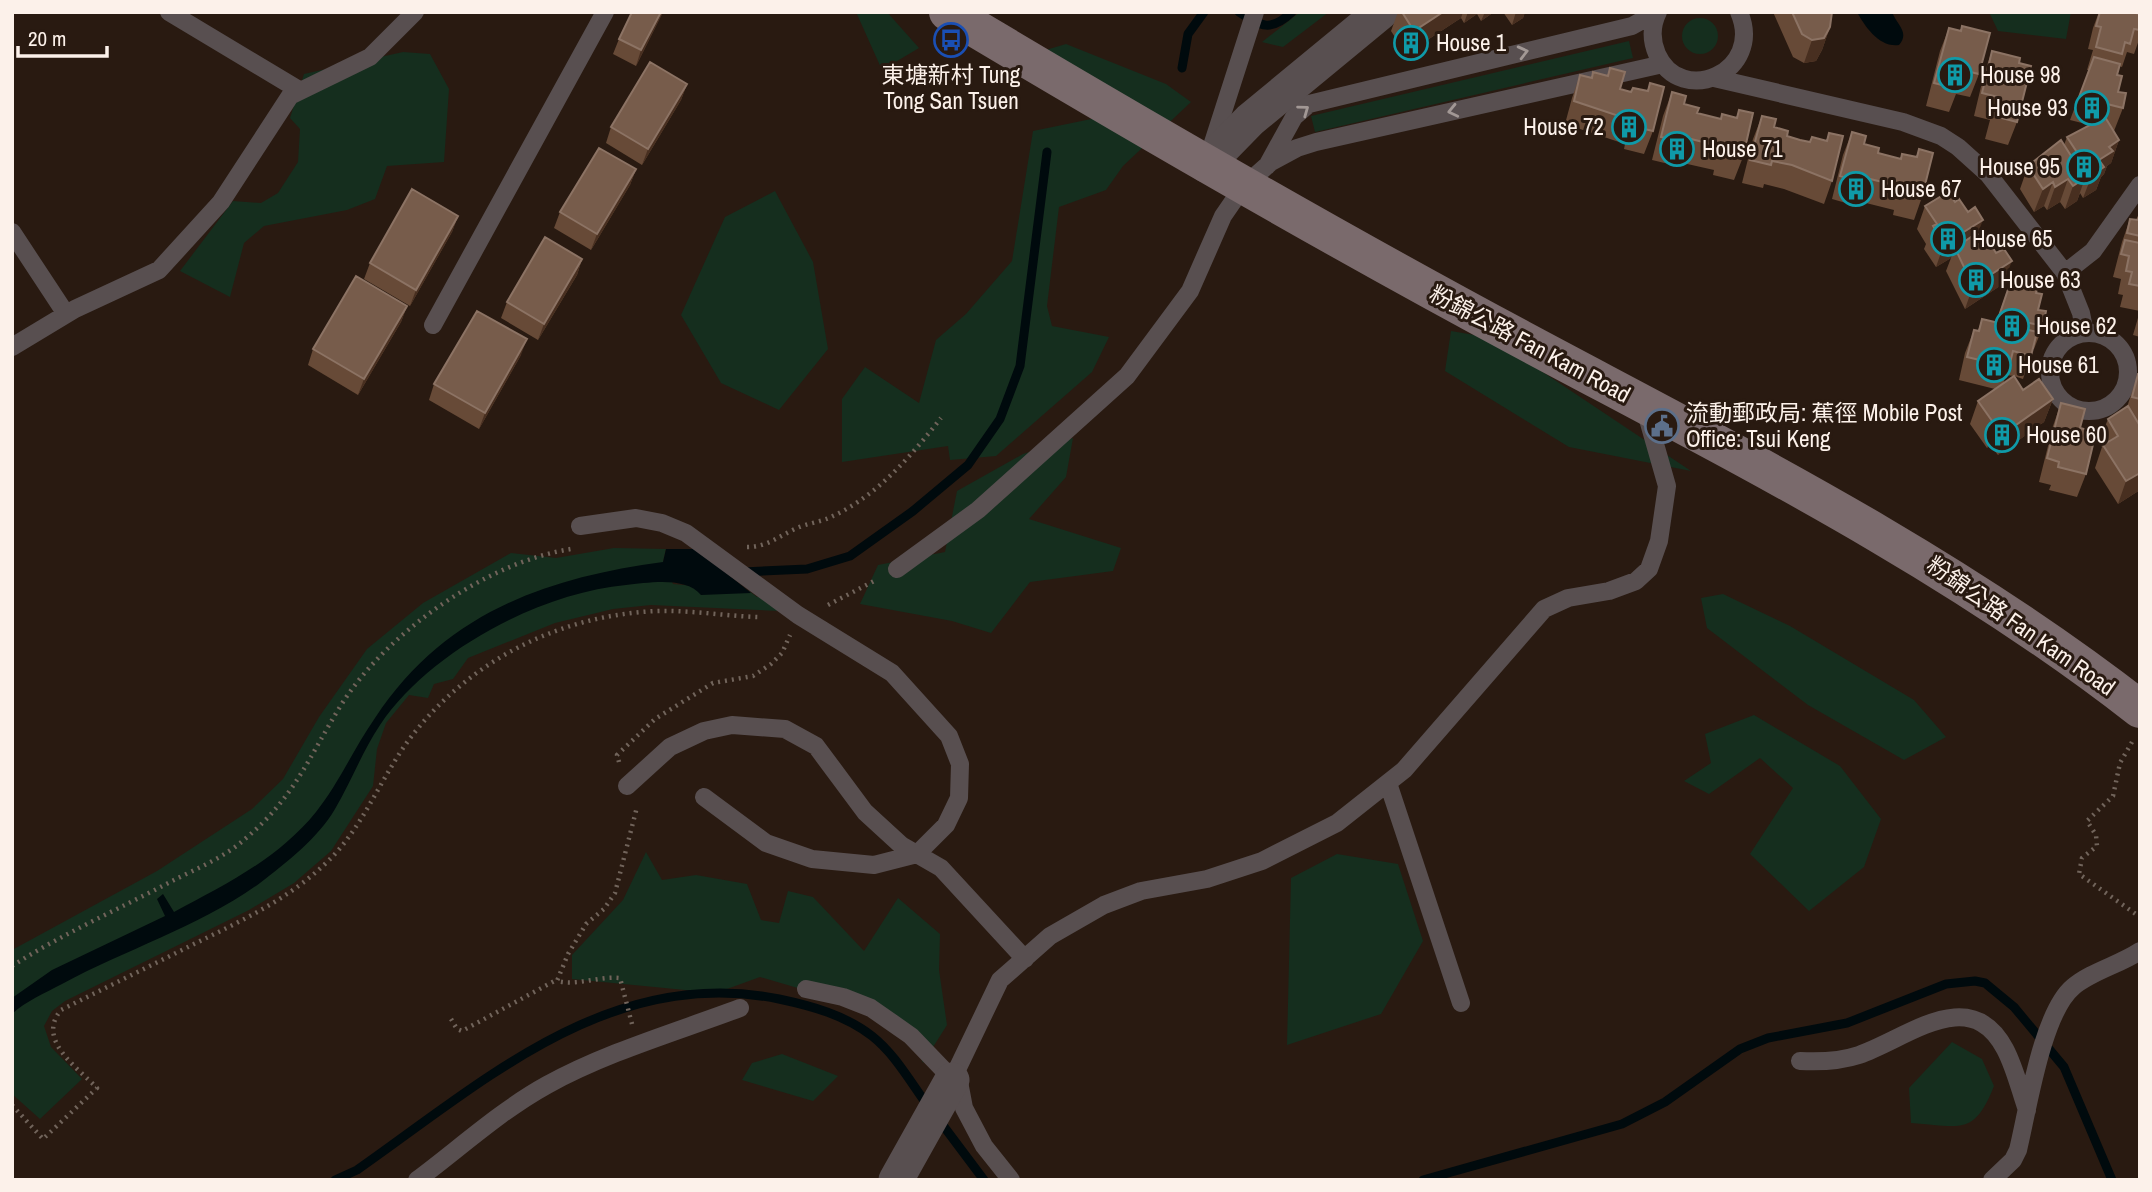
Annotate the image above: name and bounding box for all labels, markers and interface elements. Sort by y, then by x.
scale bar [18,14,107,58]
bus stop icon: 東塘新村 Tung Tong San Tsuen [932,21,970,59]
text: 20 m [28,24,66,53]
building icon: House 1 [1392,24,1430,62]
place label: House 1 [1436,27,1507,58]
one-way arrow [1517,46,1529,60]
building icon: House 98 [1936,56,1974,94]
place label: 東塘新村 Tung Tong San Tsuen [882,59,1021,116]
place label: House 98 [1980,59,2061,90]
building icon: House 93 [2073,89,2111,127]
place label: House 93 [1987,92,2068,123]
one-way arrow [1447,102,1459,117]
one-way arrow [1296,106,1309,118]
building icon: House 72 [1610,108,1648,146]
place label: House 72 [1523,111,1604,142]
building icon: House 71 [1658,130,1696,168]
place label: House 71 [1702,133,1783,164]
building icon: House 95 [2065,148,2103,186]
place label: House 95 [1979,151,2060,182]
building icon: House 67 [1837,170,1875,208]
place label: House 67 [1881,173,1962,204]
building icon: House 65 [1929,220,1967,258]
place label: House 65 [1972,223,2053,254]
building icon: House 63 [1957,261,1995,299]
place label: House 63 [2000,264,2081,295]
street label: 粉錦公路 Fan Kam Road [1424,277,1636,410]
building icon: House 62 [1993,307,2031,345]
place label: House 62 [2036,310,2117,341]
building icon: House 61 [1975,346,2013,384]
place label: House 61 [2018,349,2099,380]
place label: 流動郵政局: 蕉徑 Mobile Post Office: Tsui Keng [1686,397,1962,454]
public building icon: 流動郵政局: 蕉徑 Mobile Post Office: Tsui Keng [1643,407,1681,445]
building icon: House 60 [1983,416,2021,454]
place label: House 60 [2026,419,2107,450]
street label: 粉錦公路 Fan Kam Road [1921,549,2122,702]

